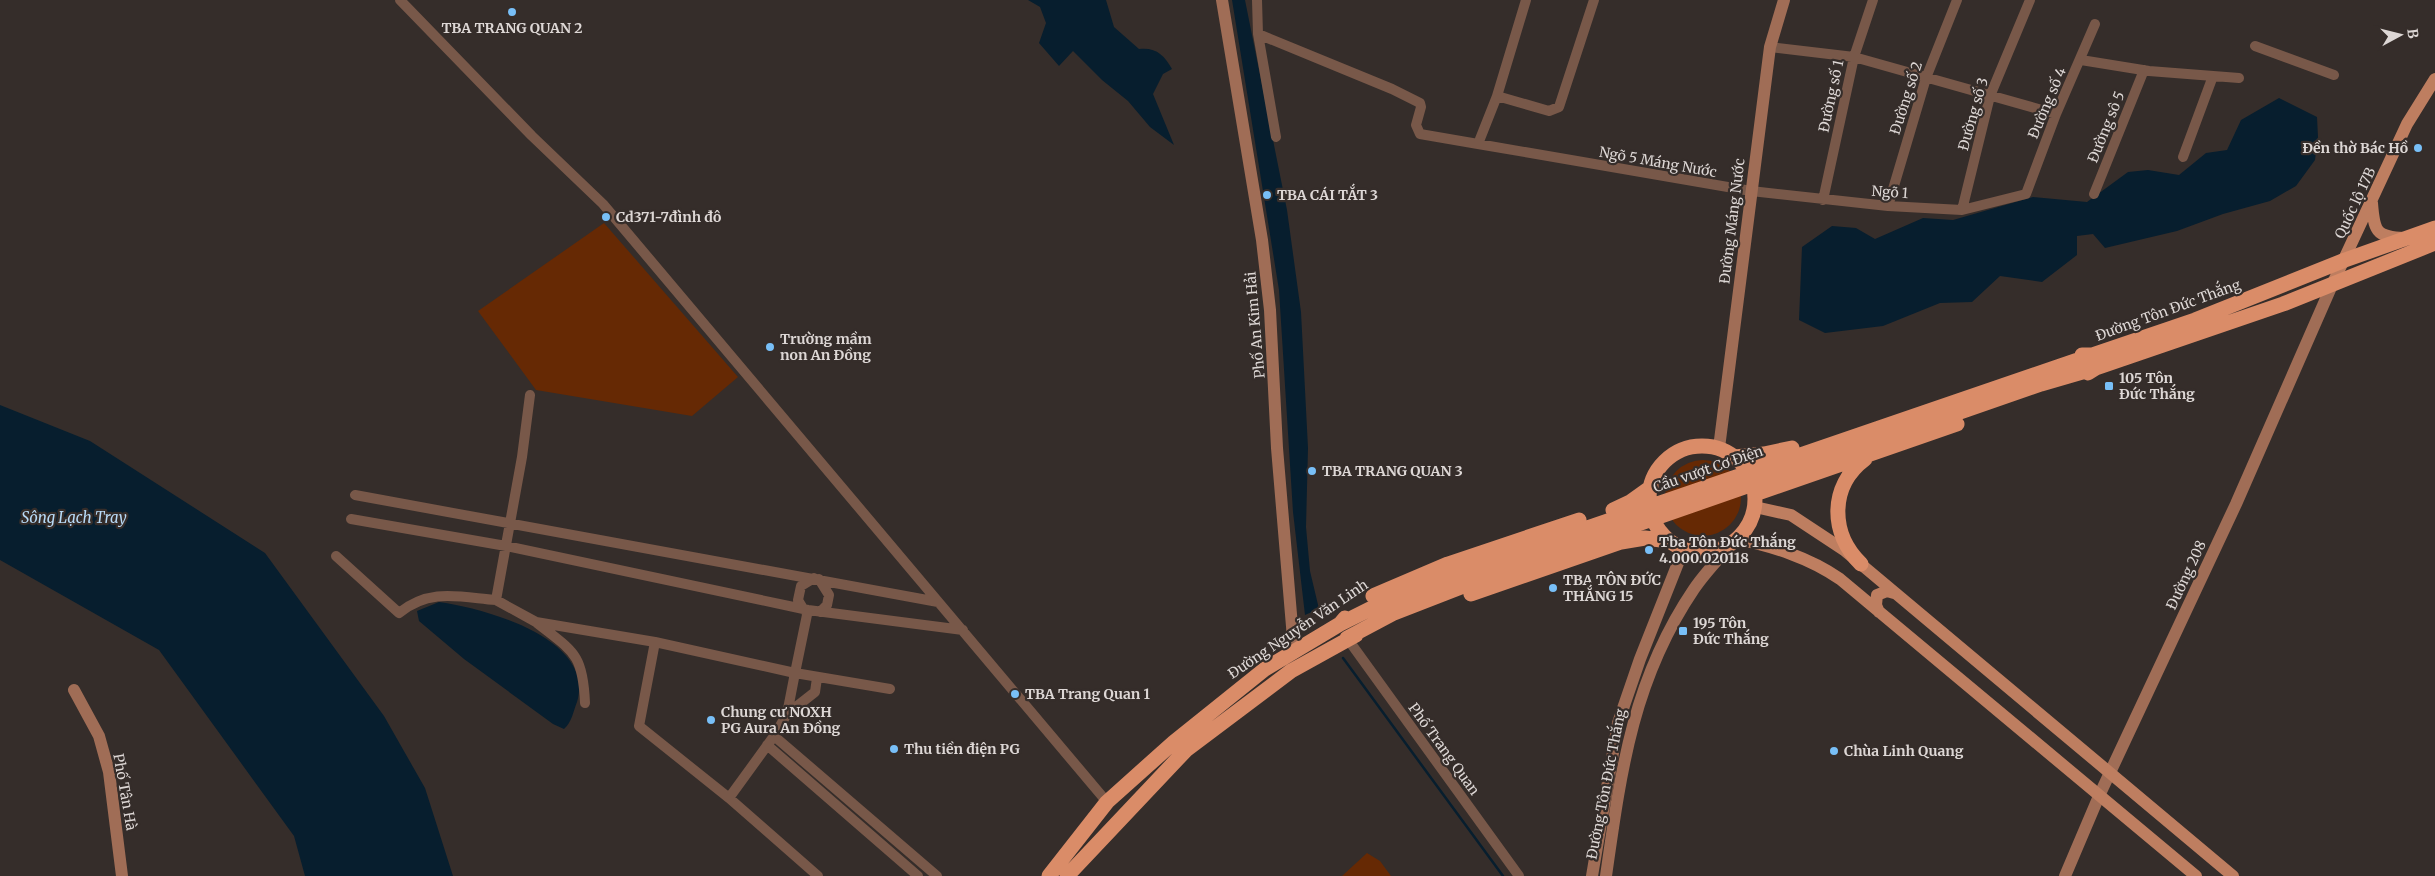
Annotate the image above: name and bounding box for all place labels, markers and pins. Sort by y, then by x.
marker: TBA TRANG QUAN 2 [506,6,518,18]
place label: TBA TRANG QUAN 2 [441,19,583,37]
place label: Đền thờ Bác Hồ [2302,139,2408,157]
marker: Đền thờ Bác Hồ [2412,142,2424,154]
place label: TBA CÁI TẮT 3 [1277,183,1378,204]
marker: TBA CÁI TẮT 3 [1261,189,1273,201]
place label: Cd371-7đình đô [616,208,721,226]
marker: Cd371-7đình đô [600,211,612,223]
place label: Trường mầm non An Đồng [780,330,872,364]
marker: Trường mầm non An Đồng [764,341,776,353]
place label: 105 Tôn Đức Thắng [2119,369,2195,403]
marker: 105 Tôn Đức Thắng [2103,380,2115,392]
place label: TBA TRANG QUAN 3 [1322,462,1463,480]
marker: TBA TRANG QUAN 3 [1306,465,1318,477]
place label: Tba Tôn Đức Thắng 4.000.020118 [1659,531,1796,567]
marker: Tba Tôn Đức Thắng 4.000.020118 [1643,544,1655,556]
place label: TBA TÔN ĐỨC THẮNG 15 [1563,571,1661,605]
marker: TBA TÔN ĐỨC THẮNG 15 [1547,582,1559,594]
place label: 195 Tôn Đức Thắng [1693,614,1769,648]
marker: 195 Tôn Đức Thắng [1677,625,1689,637]
place label: TBA Trang Quan 1 [1025,685,1151,703]
marker: TBA Trang Quan 1 [1009,688,1021,700]
place label: Chung cư NOXH PG Aura An Đồng [721,703,841,737]
marker: Chung cư NOXH PG Aura An Đồng [705,714,717,726]
place label: Thu tiền điện PG [904,740,1020,758]
place label: Chùa Linh Quang [1844,742,1964,760]
marker: Thu tiền điện PG [888,743,900,755]
marker: Chùa Linh Quang [1828,745,1840,757]

